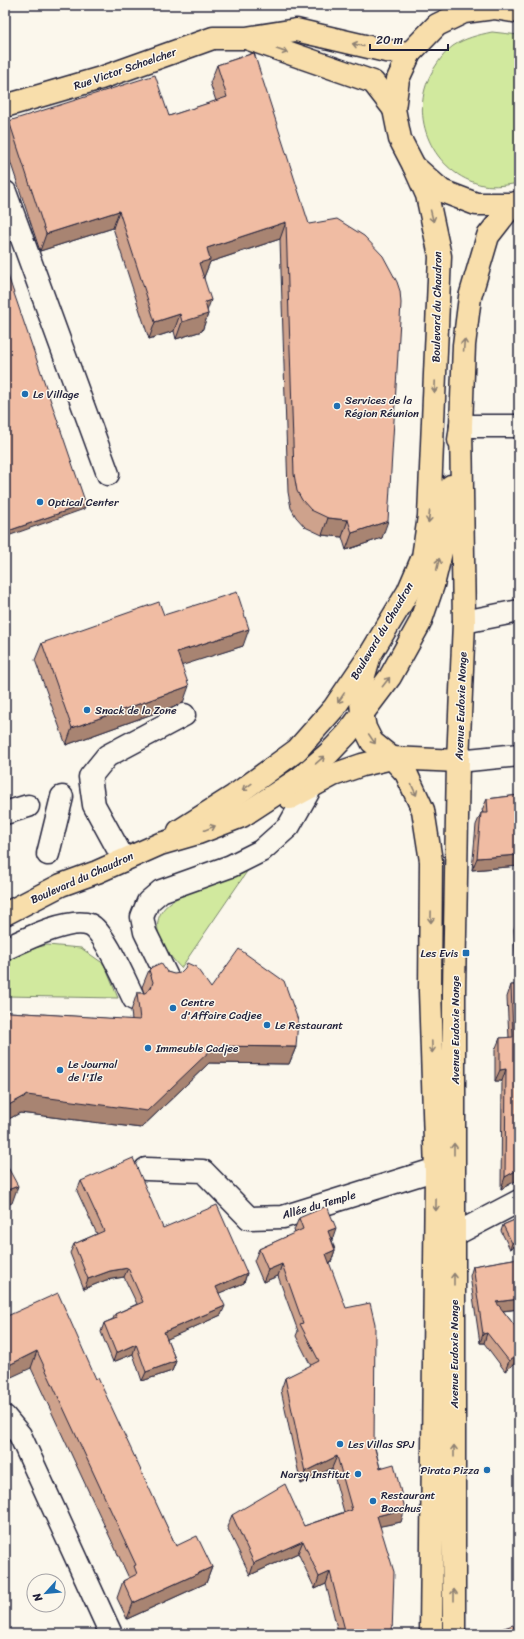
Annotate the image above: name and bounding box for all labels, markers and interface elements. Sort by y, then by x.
scale bar [370,26,448,52]
text: 20 m [376,29,403,51]
one-way arrow [352,40,365,48]
street label: Rue Victor Schoelcher [71,42,179,95]
one-way arrow [276,47,288,55]
one-way arrow [429,209,437,222]
street label: Boulevard du Chaudron [427,251,447,363]
one-way arrow [460,339,468,352]
one-way arrow [431,380,439,393]
place label: Le Village [33,385,80,404]
marker: Le Village [20,389,30,399]
place label: Services de la Région Réunion [345,391,419,423]
marker: Services de la Région Réunion [332,401,342,411]
place label: Optical Center [48,493,120,512]
marker: Optical Center [35,497,45,507]
one-way arrow [425,510,433,523]
one-way arrow [435,558,442,571]
street label: Boulevard du Chaudron [345,578,419,684]
street label: Avenue Eudoxie Nonge [450,651,472,762]
one-way arrow [381,677,390,688]
one-way arrow [336,693,345,704]
place label: Snack de la Zone [95,701,177,720]
marker: Snack de la Zone [82,705,92,715]
one-way arrow [367,733,376,744]
one-way arrow [315,756,325,765]
one-way arrow [241,783,252,791]
one-way arrow [410,783,418,795]
one-way arrow [204,824,216,832]
street label: Boulevard du Chaudron [27,847,137,909]
one-way arrow [427,910,435,923]
place label: Les Evis [421,944,458,963]
marker: Les Evis [461,948,471,958]
street label: Avenue Eudoxie Nonge [446,975,465,1085]
place label: Centre d'Affaire Cadjee [181,993,263,1025]
marker: Centre d'Affaire Cadjee [168,1003,178,1013]
place label: Le Restaurant [275,1016,343,1035]
marker: Le Restaurant [262,1020,272,1030]
place label: Immeuble Cadjee [155,1039,239,1058]
one-way arrow [428,1040,436,1053]
marker: Immeuble Cadjee [143,1043,153,1053]
place label: Le Journal de l'Ile [68,1055,118,1087]
marker: Le Journal de l'Ile [55,1065,65,1075]
one-way arrow [450,1143,458,1156]
street label: Allée du Temple [279,1185,358,1225]
one-way arrow [432,1198,440,1211]
one-way arrow [450,1273,458,1286]
street label: Avenue Eudoxie Nonge [445,1299,464,1409]
place label: Les Villas SPJ [348,1435,415,1454]
marker: Les Villas SPJ [335,1439,345,1449]
one-way arrow [450,1445,458,1458]
place label: Pirata Pizza [420,1461,479,1480]
place label: Narsy Institut [280,1465,350,1484]
marker: Pirata Pizza [482,1465,492,1475]
marker: Narsy Institut [353,1469,363,1479]
place label: Restaurant Bacchus [381,1486,436,1518]
marker: Restaurant Bacchus [368,1496,378,1506]
north arrow [26,1573,66,1613]
text: N [27,1589,48,1606]
one-way arrow [450,1589,458,1602]

